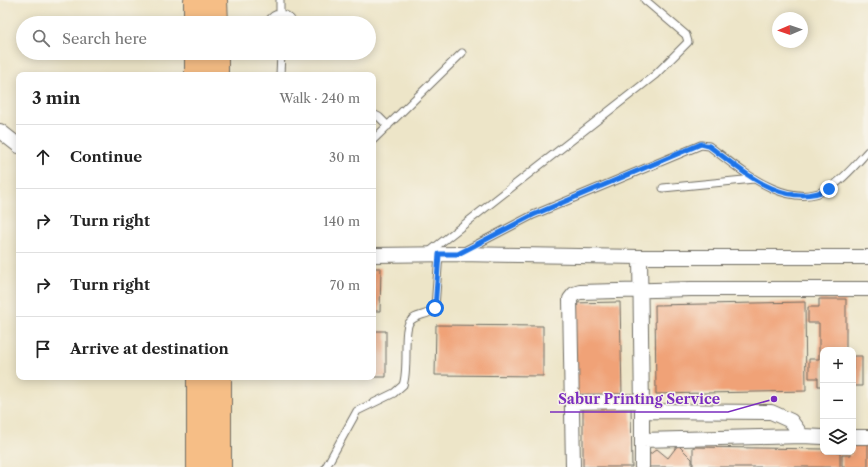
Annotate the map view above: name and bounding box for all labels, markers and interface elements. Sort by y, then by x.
north arrow [772,12,808,48]
search box [16,16,376,60]
icon: search [30,27,52,49]
text: Search here [62,29,147,48]
text: 3 min [32,88,81,108]
text: Walk · 240 m [280,90,360,106]
icon: ahead [32,146,54,168]
text: Continue [70,147,142,166]
text: 30 m [329,149,360,165]
route end [820,180,838,198]
icon: right [32,210,54,232]
text: Turn right [70,211,150,230]
text: 140 m [323,213,360,229]
icon: right [32,274,54,296]
text: Turn right [70,275,150,294]
text: 70 m [330,277,360,293]
route start [426,299,444,317]
icon: arrive [32,338,54,360]
text: Arrive at destination [70,339,229,358]
map controls [820,347,856,455]
button: + [820,347,856,383]
button: − [820,383,856,419]
callout: Sabur Printing Service [550,386,728,412]
text: Sabur Printing Service [558,390,720,408]
button: layers [820,419,856,455]

